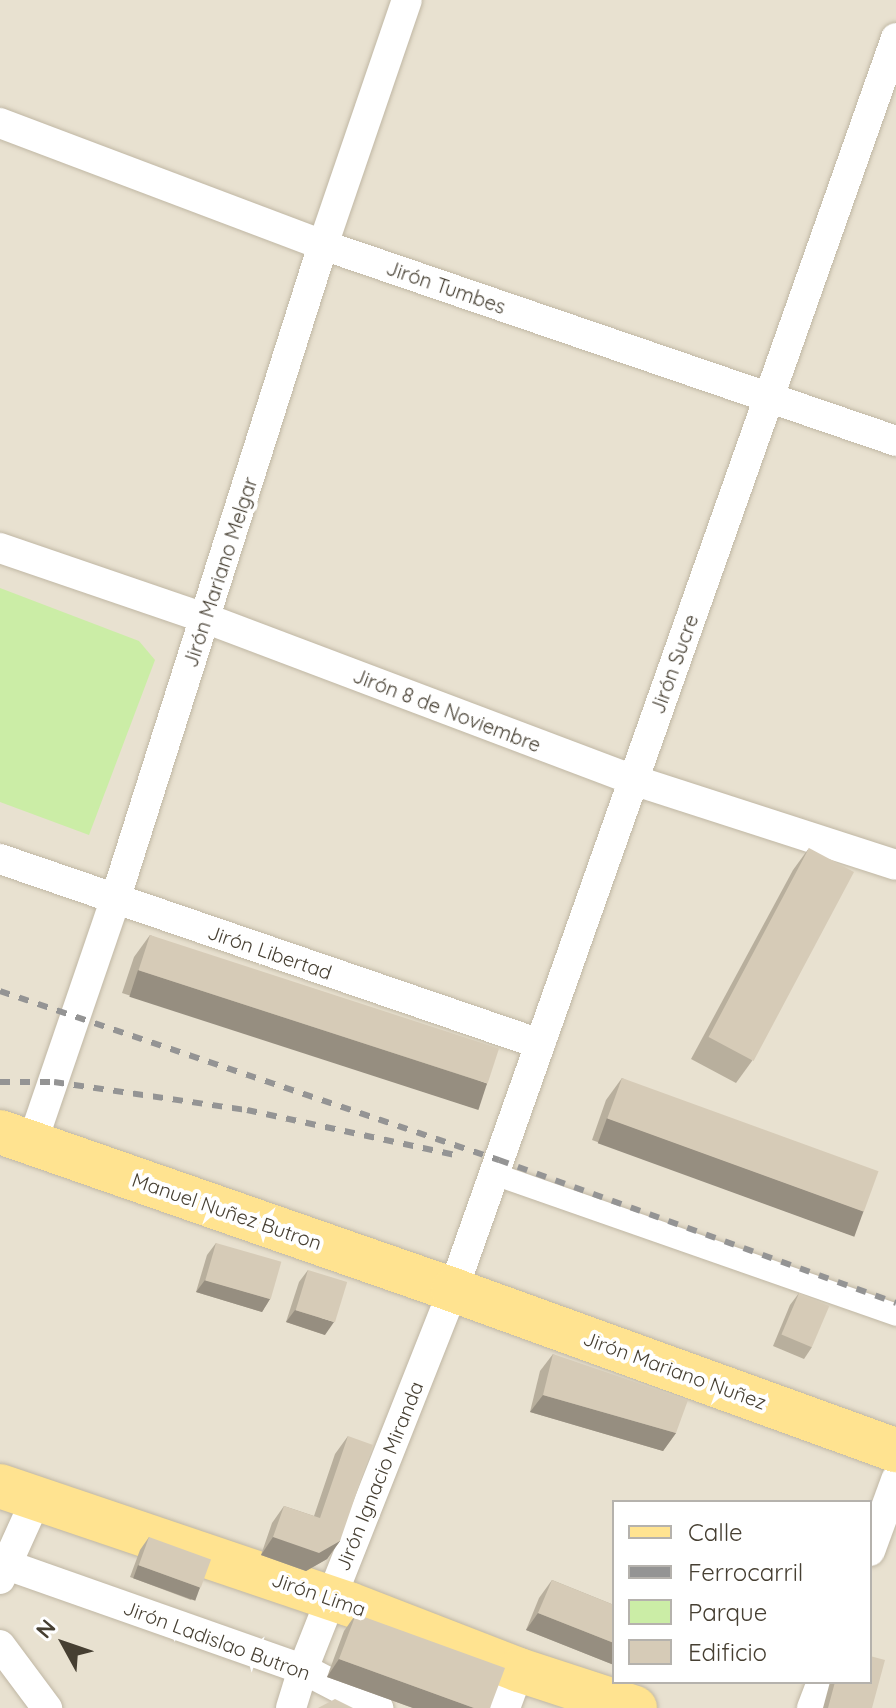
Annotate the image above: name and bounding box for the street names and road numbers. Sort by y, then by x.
street label: Jirón Tumbes [383,255,509,319]
street label: Jirón Mariano Melgar [178,474,262,670]
street label: Jirón Sucre [645,611,703,717]
street label: Jirón 8 de Noviembre [350,663,544,757]
street label: Jirón Libertad [205,920,335,984]
street label: Manuel Nuñez Butron [129,1167,325,1255]
street label: Jirón Mariano Nuñez [580,1326,770,1414]
street label: Jirón Ignacio Miranda [330,1378,428,1574]
street label: Jirón Lima [269,1567,369,1621]
street label: Jirón Ladislao Butron [120,1595,314,1685]

